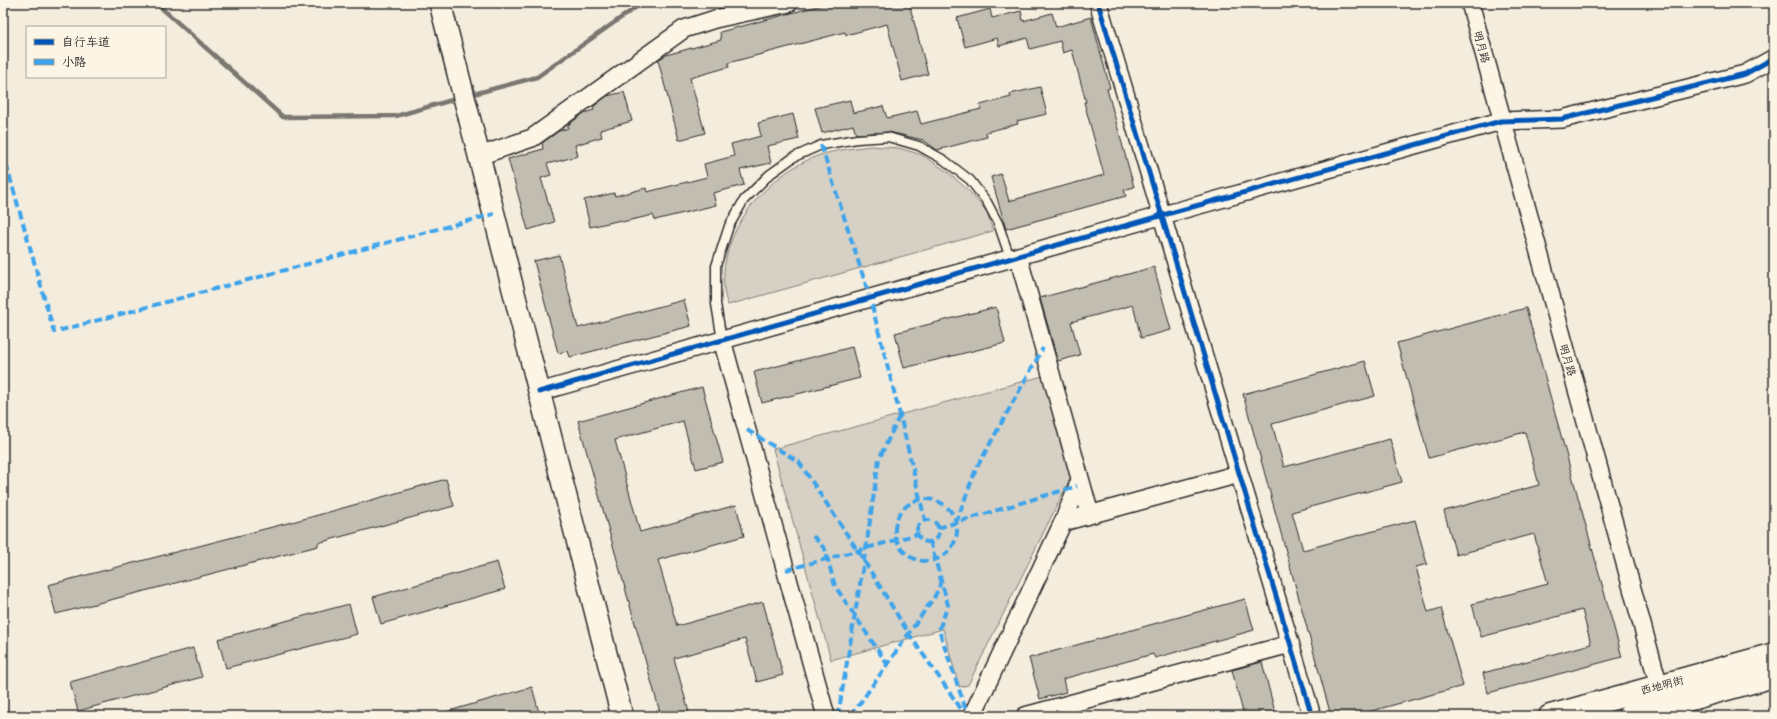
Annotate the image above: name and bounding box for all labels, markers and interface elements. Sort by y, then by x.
legend [26,26,166,78]
street label: 明月路 [1470,29,1493,65]
text: 自行车道 [62,34,110,50]
text: 小路 [62,54,86,70]
street label: 明月路 [1556,342,1579,378]
street label: 西地明街 [1639,672,1686,698]

